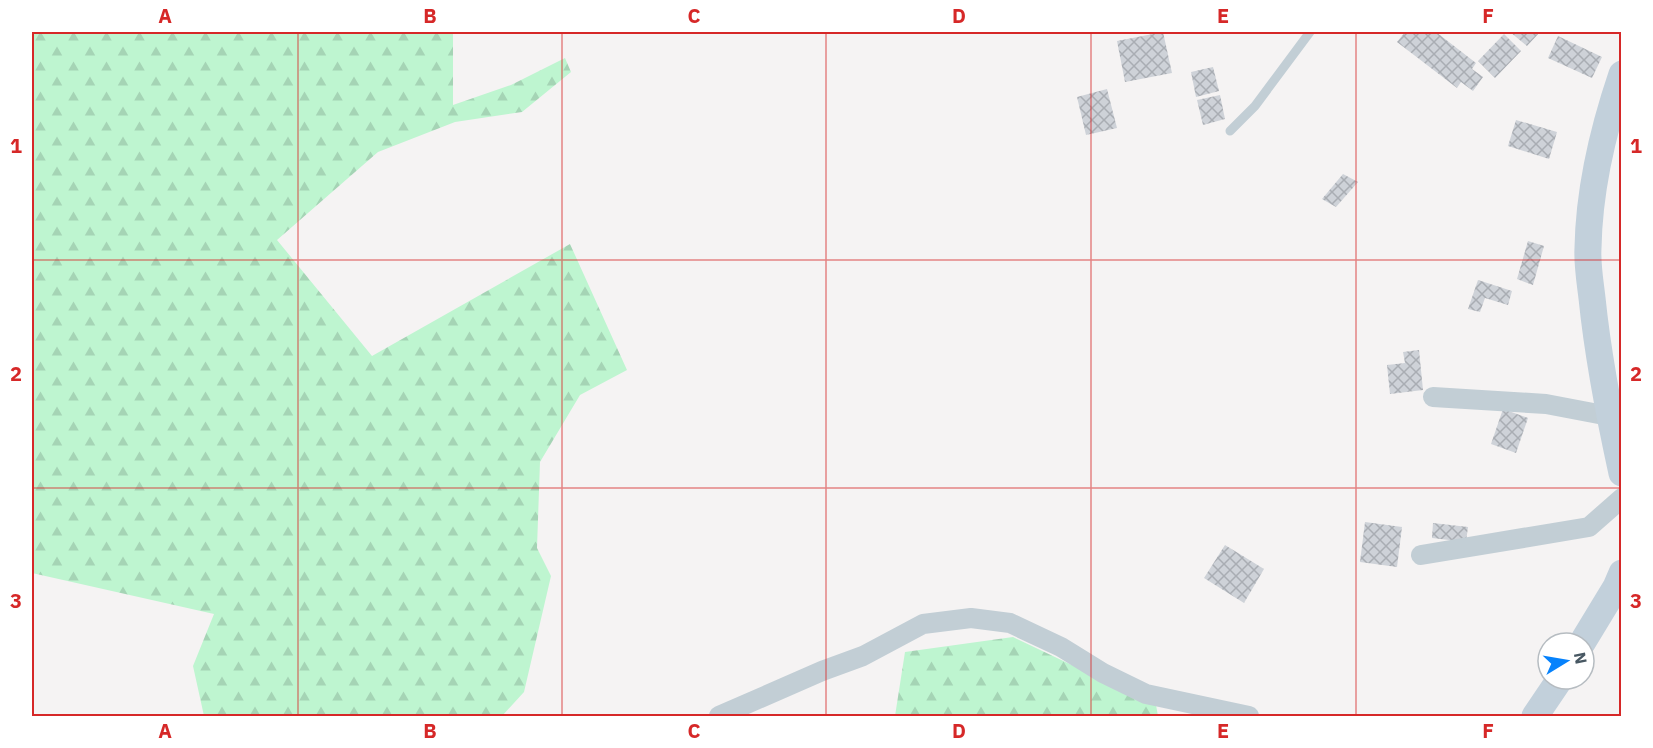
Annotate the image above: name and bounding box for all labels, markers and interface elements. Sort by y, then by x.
text: A [158,2,172,29]
text: B [423,2,437,29]
text: C [687,2,701,29]
text: D [952,2,966,29]
text: E [1217,2,1229,29]
text: F [1482,2,1494,29]
text: 1 [10,132,22,159]
text: 1 [1630,132,1642,159]
text: 2 [10,360,22,387]
text: 2 [1630,360,1642,387]
text: 3 [10,587,22,614]
text: 3 [1630,587,1642,614]
north arrow [1536,631,1596,691]
text: N [1570,651,1592,666]
text: A [158,717,172,744]
text: B [423,717,437,744]
text: C [687,717,701,744]
text: D [952,717,966,744]
text: E [1217,717,1229,744]
text: F [1482,717,1494,744]

